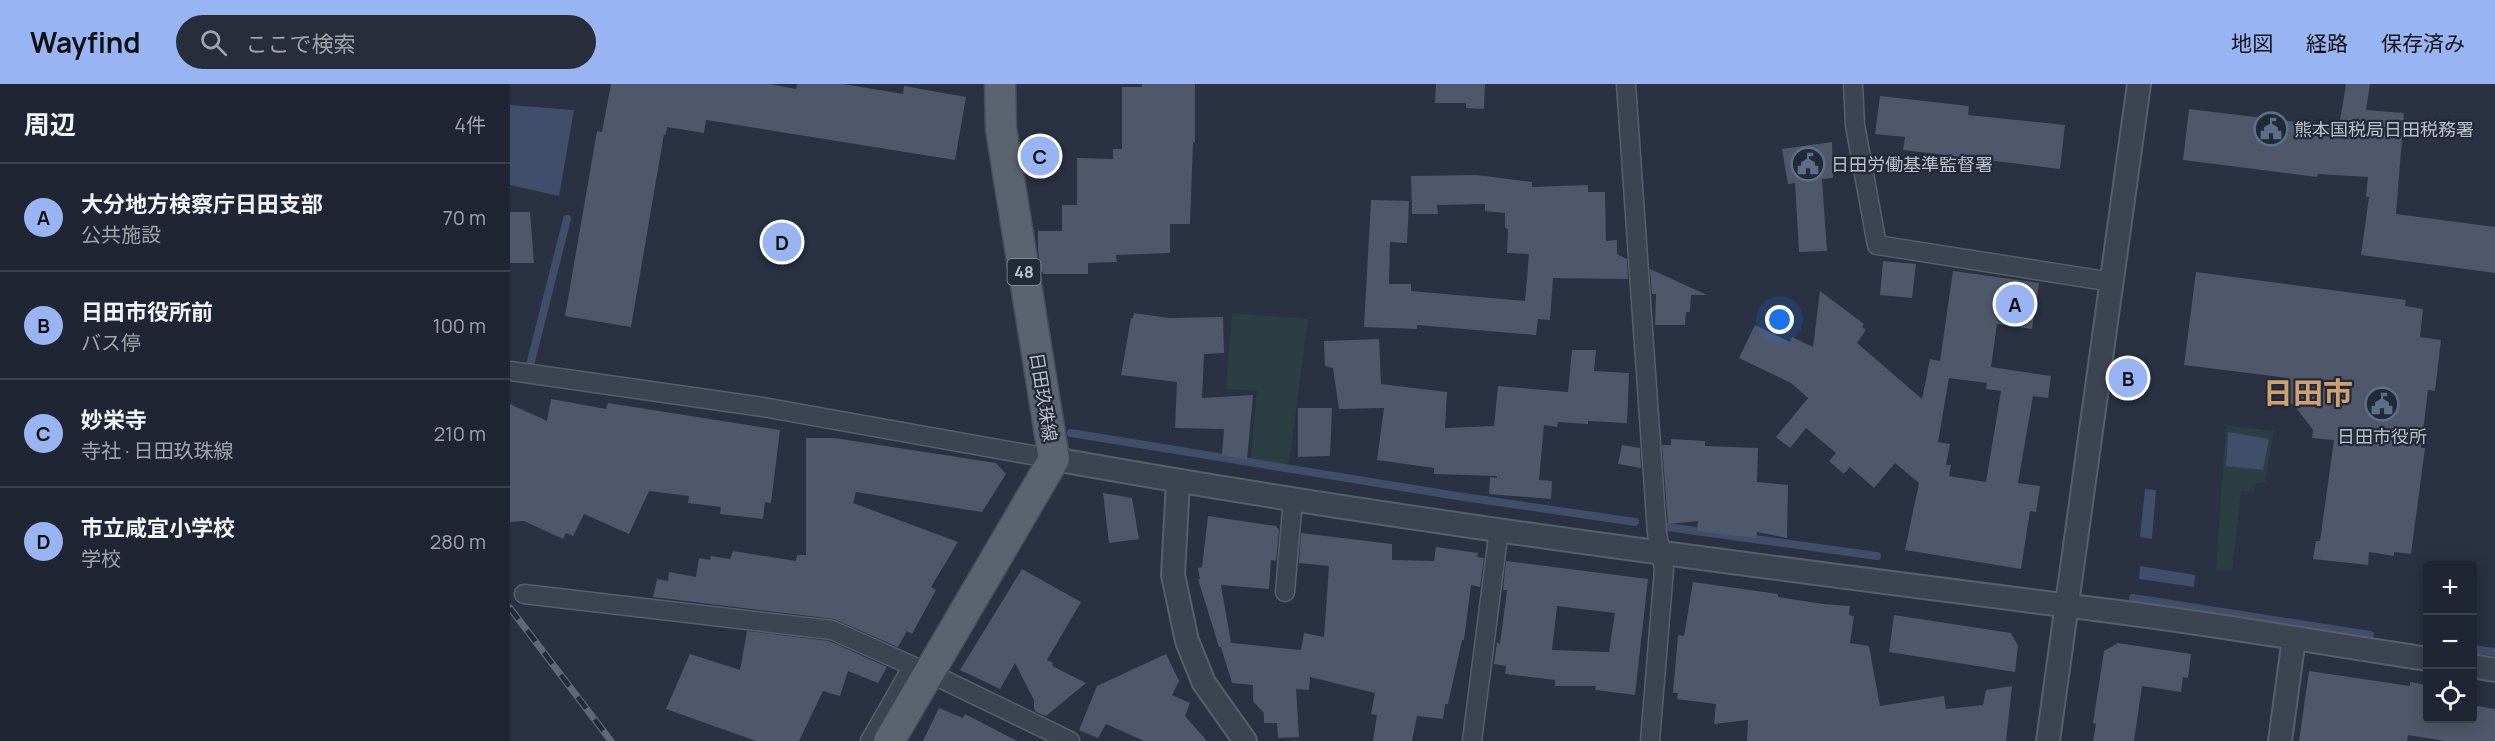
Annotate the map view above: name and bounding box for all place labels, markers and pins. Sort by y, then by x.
public building icon: 熊本国税局日田税務署 [2253,111,2289,147]
place label: 熊本国税局日田税務署 [2294,117,2474,141]
pin: C [1020,134,1060,178]
public building icon: 日田労働基準監督署 [1790,146,1826,182]
place label: 日田労働基準監督署 [1831,152,1993,176]
pin: D [762,220,802,264]
pin: A [1996,282,2034,326]
pin: B [2108,356,2148,400]
public building icon: 日田市役所 [2364,386,2400,422]
place label: 日田市役所 [2337,424,2427,448]

